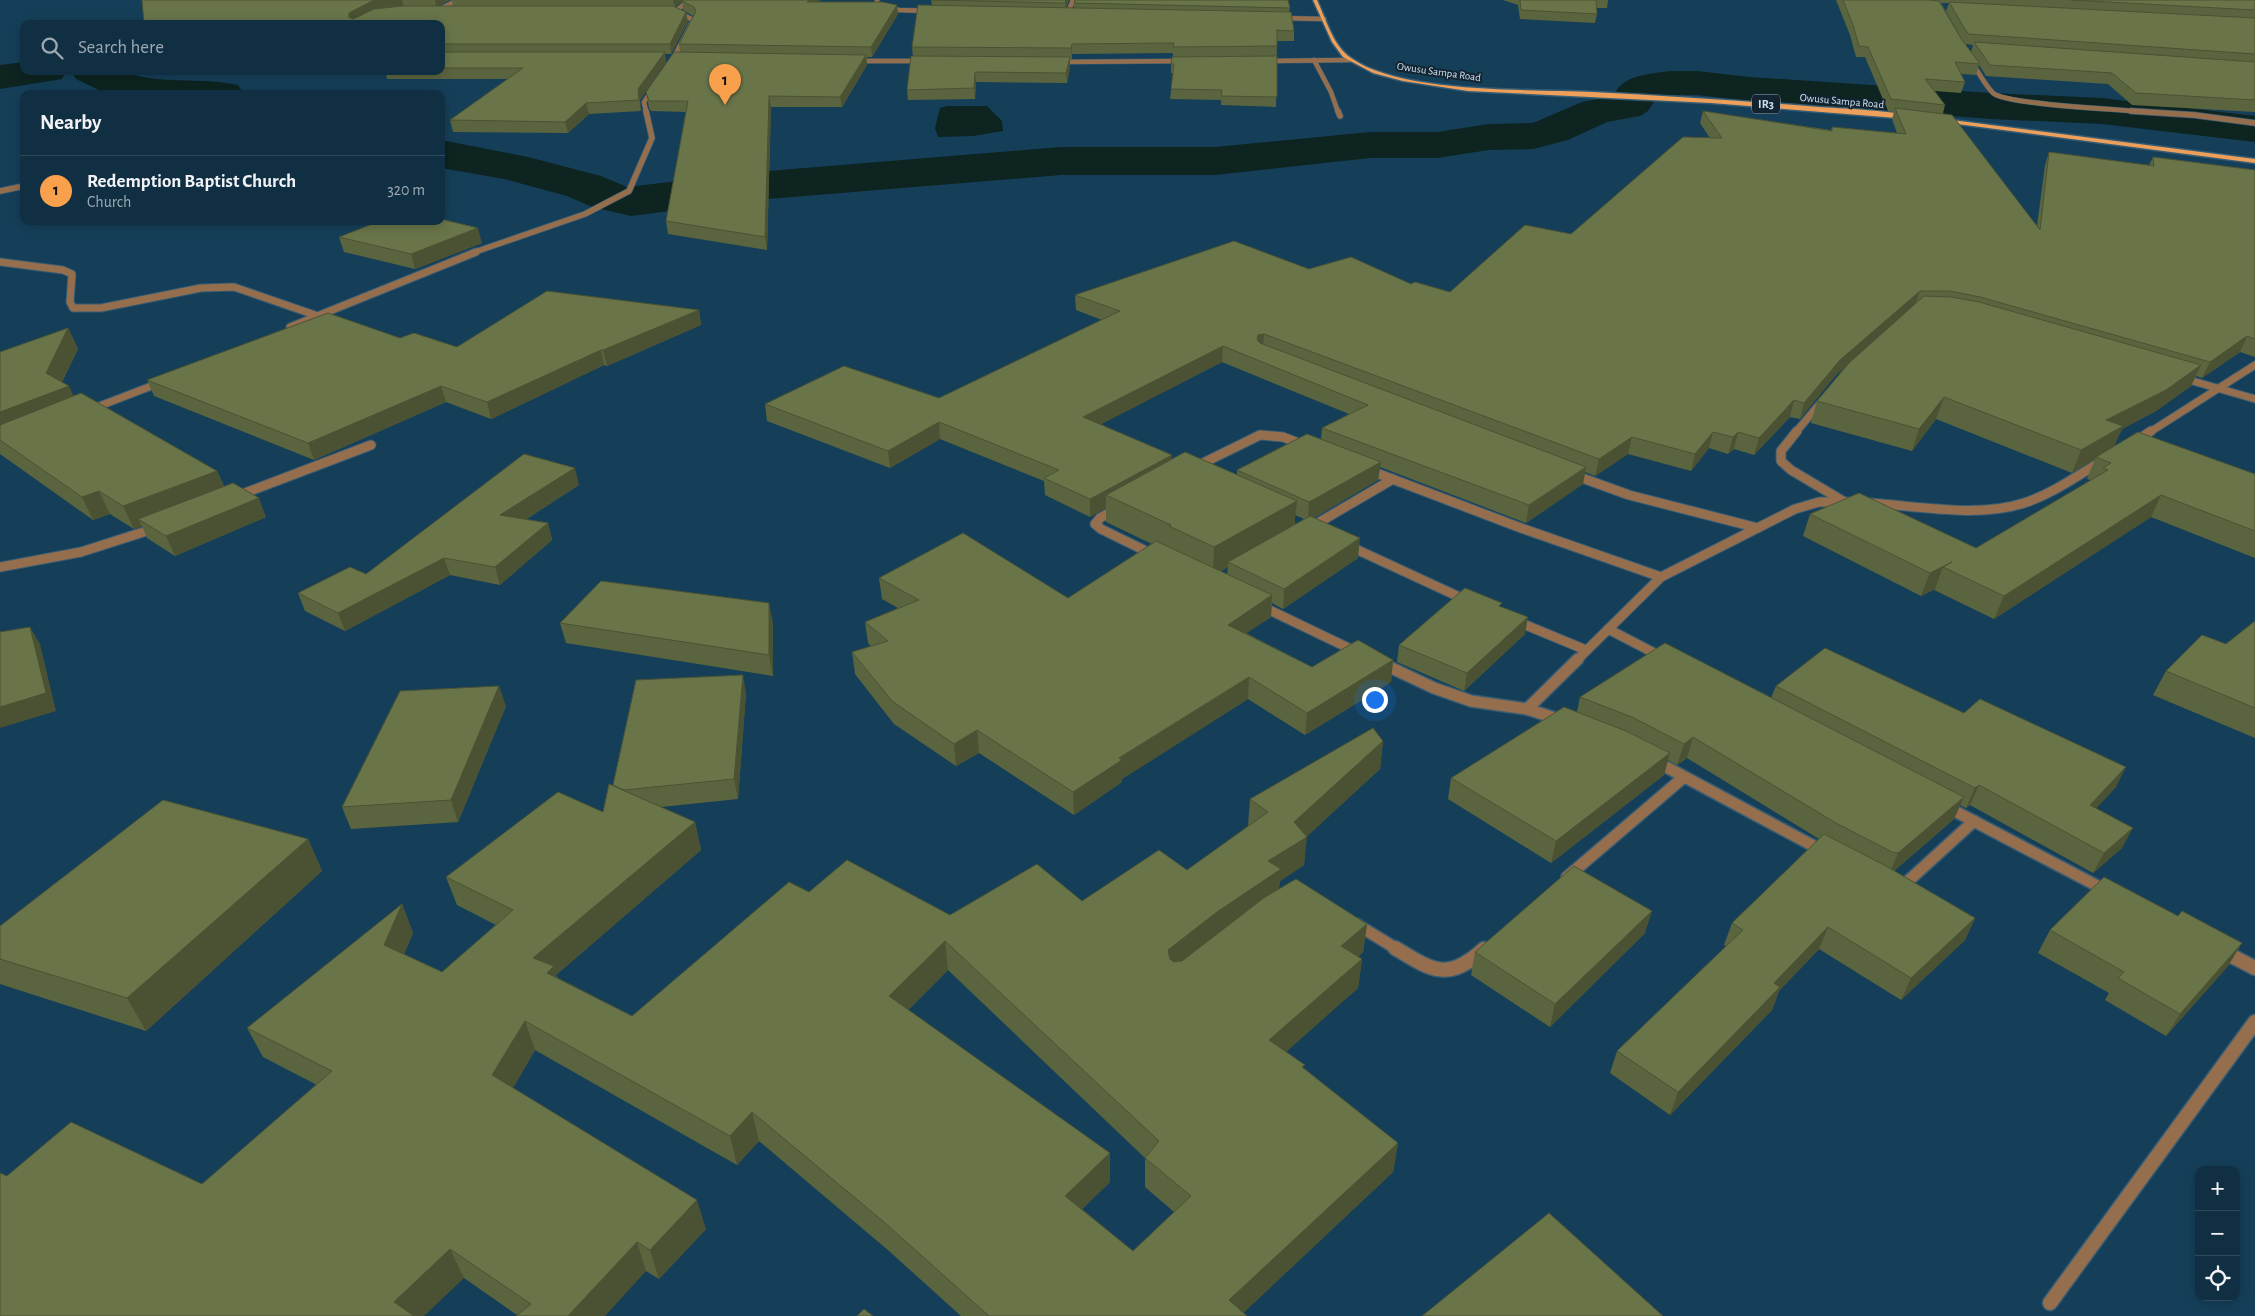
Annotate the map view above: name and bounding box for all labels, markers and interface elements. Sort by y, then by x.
search box [20,20,445,75]
icon: search [38,34,66,62]
text: Search here [78,38,164,57]
street label: Owusu Sampa Road [1396,61,1482,83]
pin: 1 [709,64,741,105]
street label: Owusu Sampa Road [1799,92,1885,110]
road number: IR3 [1752,95,1780,114]
text: Nearby [40,112,101,133]
text: Redemption Baptist Church [87,172,296,191]
text: 1 [53,182,59,198]
text: 320 m [387,182,425,198]
text: Church [87,194,131,210]
your location [1362,687,1388,713]
map controls [2195,1166,2240,1301]
button: + [2195,1166,2240,1211]
button: − [2195,1211,2240,1256]
button: locate [2195,1256,2240,1301]

